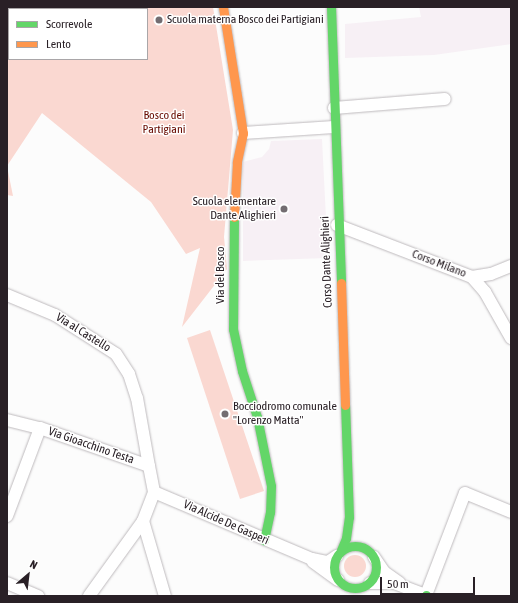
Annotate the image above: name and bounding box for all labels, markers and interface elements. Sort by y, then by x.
legend [8,8,148,60]
place label: Scuola materna Bosco dei Partigiani [167,13,324,27]
marker: Scuola materna Bosco dei Partigiani [154,15,164,25]
text: Scorrevole [46,17,93,31]
text: Lento [46,37,71,51]
park label: Bosco dei Partigiani [143,109,185,137]
place label: Scuola elementare Dante Alighieri [193,195,276,223]
marker: Scuola elementare Dante Alighieri [279,204,289,214]
street label: Corso Dante Alighieri [318,216,336,308]
street label: Via del Bosco [214,246,228,304]
street label: Corso Milano [410,247,468,281]
street label: Via al Castello [53,310,113,356]
place label: Bocciodromo comunale "Lorenzo Matta" [233,400,337,428]
marker: Bocciodromo comunale "Lorenzo Matta" [220,409,230,419]
street label: Via Gioacchino Testa [46,425,136,467]
street label: Via Alcide De Gasperi [181,498,271,548]
north arrow [8,555,48,595]
text: N [28,558,39,571]
scale bar [382,569,477,595]
text: 50 m [387,577,409,591]

